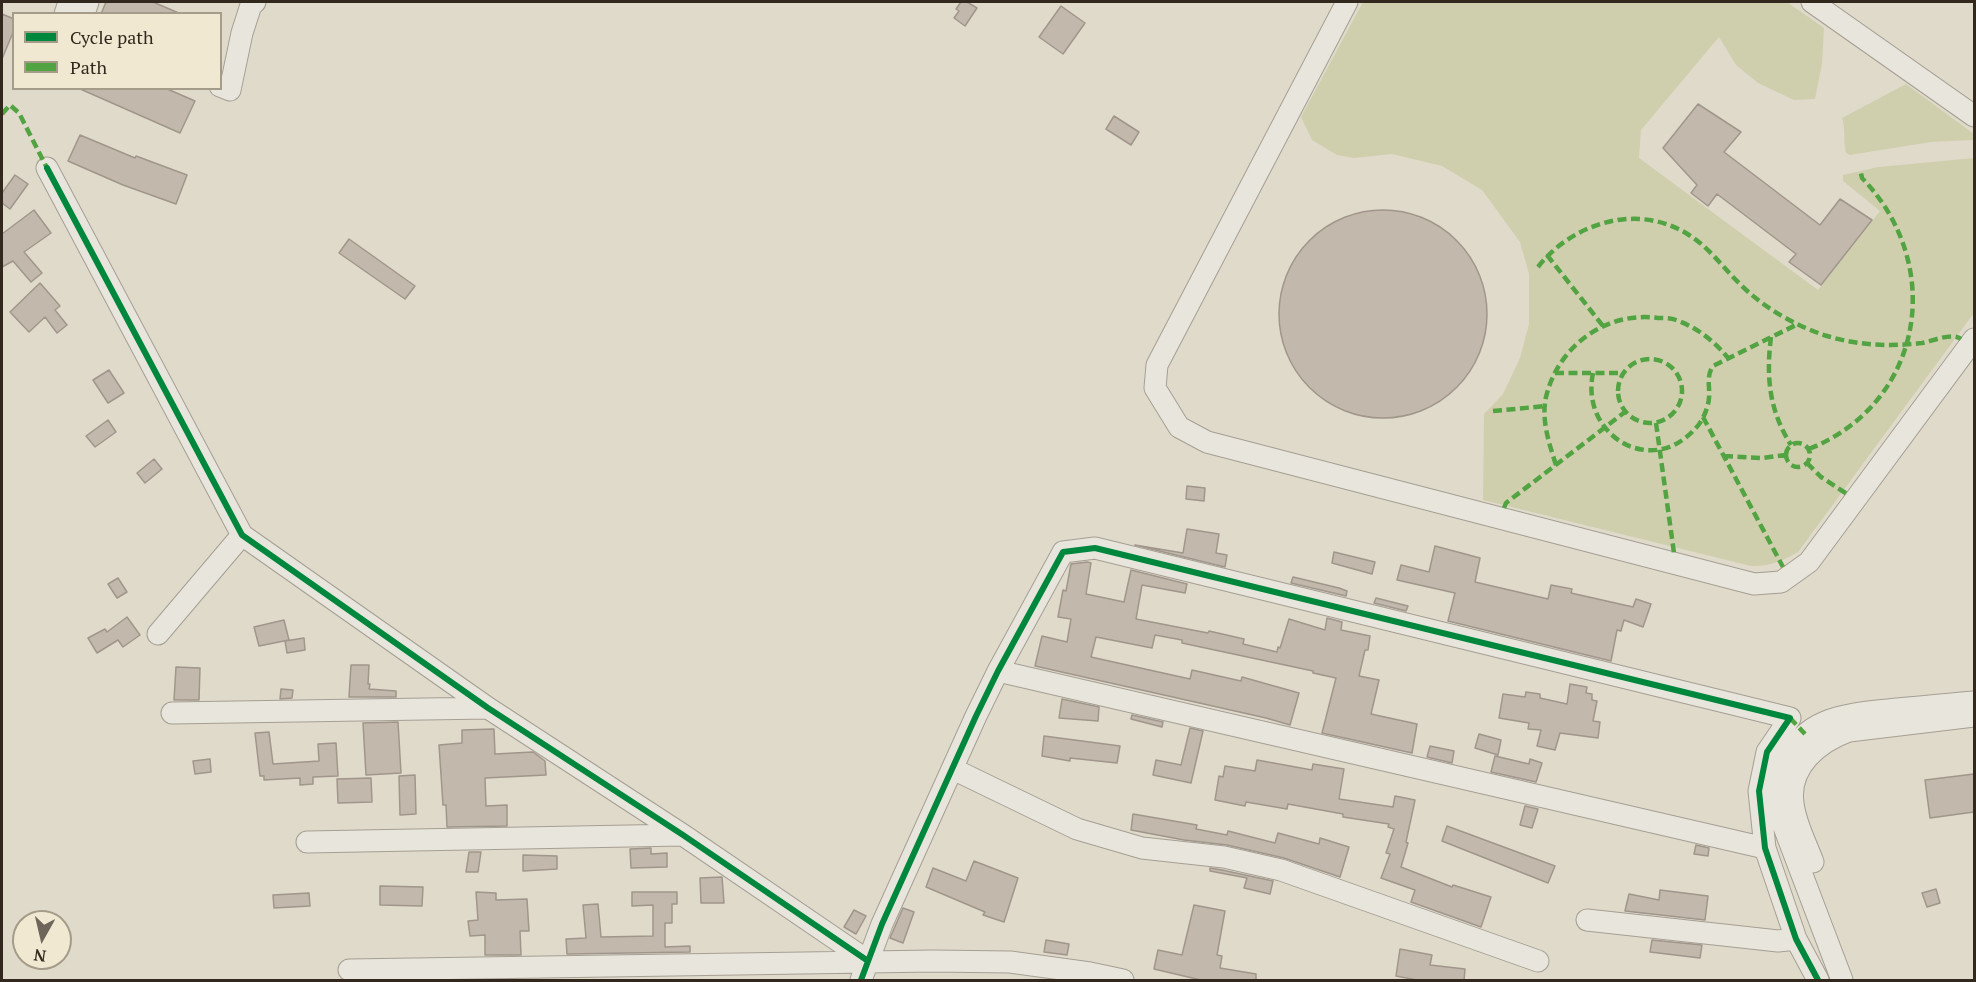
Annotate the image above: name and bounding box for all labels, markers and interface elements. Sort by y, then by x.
legend [12,12,222,90]
text: Cycle path [70,25,154,49]
text: Path [70,55,107,79]
north arrow [12,910,72,970]
text: N [32,944,47,968]

